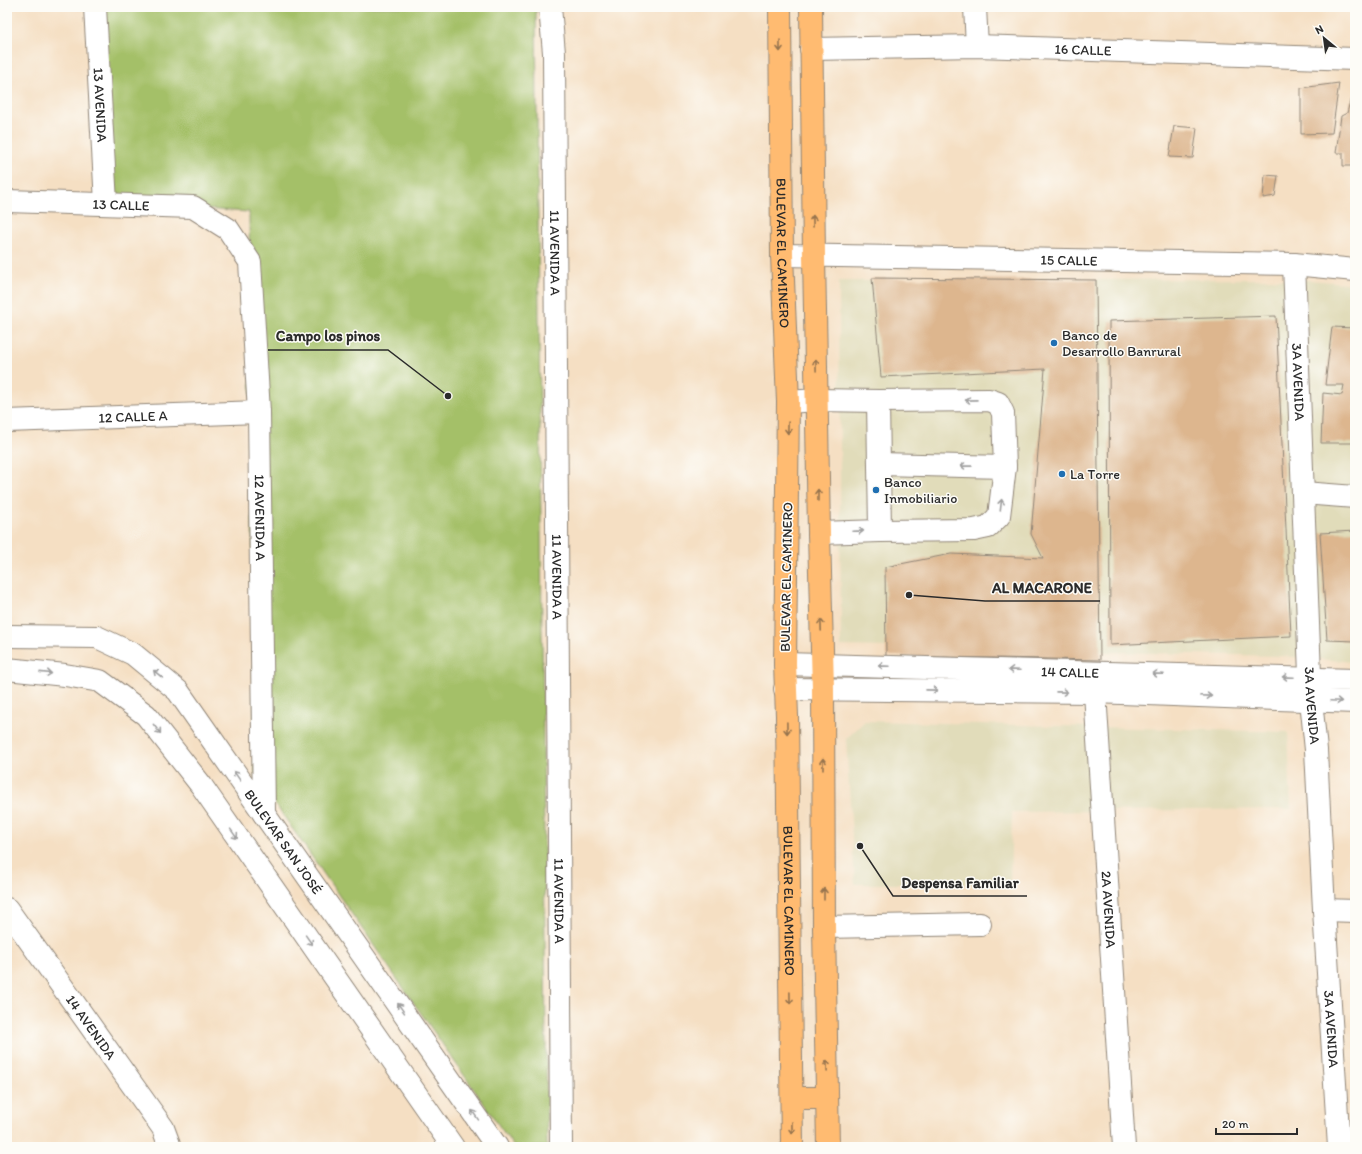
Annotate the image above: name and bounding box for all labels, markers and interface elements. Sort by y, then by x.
north arrow [1304,18,1344,58]
text: N [1313,22,1326,37]
one-way arrow [776,39,784,52]
street label: 16 CALLE [1054,41,1112,60]
street label: 13 AVENIDA [89,67,111,143]
street label: BULEVAR EL CAMINERO [772,178,793,328]
street label: 13 CALLE [92,196,150,215]
street label: 11 AVENIDA A [546,210,564,296]
one-way arrow [809,215,817,228]
street label: 15 CALLE [1040,252,1098,270]
callout: Campo los pinos [268,323,388,350]
text: Campo los pinos [276,327,381,346]
place label: Banco de Desarrollo Banrural [1062,327,1181,360]
marker: Banco de Desarrollo Banrural [1049,338,1059,348]
street label: 3A AVENIDA [1288,343,1308,421]
one-way arrow [812,359,820,372]
one-way arrow [965,396,978,404]
street label: 12 CALLE A [98,407,168,427]
one-way arrow [784,421,792,434]
one-way arrow [960,462,973,470]
place label: La Torre [1070,466,1120,483]
marker: La Torre [1057,469,1067,479]
street label: 12 AVENIDA A [251,474,269,561]
place label: Banco Inmobiliario [884,474,957,507]
marker: Banco Inmobiliario [871,485,881,495]
one-way arrow [815,489,822,502]
one-way arrow [997,498,1004,511]
street label: BULEVAR EL CAMINERO [777,502,796,652]
one-way arrow [851,528,864,535]
street label: 11 AVENIDA A [548,534,566,620]
callout: AL MACARONE [985,574,1100,601]
text: AL MACARONE [991,579,1093,597]
one-way arrow [817,619,825,632]
one-way arrow [878,662,891,670]
street label: 14 CALLE [1041,663,1099,682]
one-way arrow [1008,666,1021,673]
street label: 3A AVENIDA [1301,667,1323,745]
one-way arrow [39,669,52,676]
one-way arrow [152,670,163,679]
one-way arrow [1152,670,1165,677]
one-way arrow [1282,674,1295,681]
one-way arrow [925,687,938,694]
one-way arrow [1055,688,1068,696]
one-way arrow [1199,692,1212,700]
one-way arrow [1329,698,1342,705]
one-way arrow [783,721,791,734]
one-way arrow [153,724,161,735]
one-way arrow [819,758,827,771]
one-way arrow [233,771,241,782]
street label: BULEVAR SAN JOSÉ [240,786,326,898]
street label: BULEVAR EL CAMINERO [779,826,798,976]
one-way arrow [230,828,238,839]
street label: 11 AVENIDA A [550,858,568,944]
callout: Despensa Familiar [893,869,1027,896]
street label: 2A AVENIDA [1097,870,1119,949]
text: Despensa Familiar [901,874,1020,893]
one-way arrow [820,888,828,901]
one-way arrow [305,934,313,945]
street label: 3A AVENIDA [1320,990,1342,1068]
one-way arrow [786,991,794,1004]
street label: 14 AVENIDA [62,992,120,1063]
one-way arrow [397,1003,405,1014]
one-way arrow [823,1060,830,1073]
one-way arrow [471,1110,479,1121]
scale bar [1216,1110,1297,1136]
text: 20 m [1222,1117,1249,1131]
one-way arrow [788,1121,796,1134]

